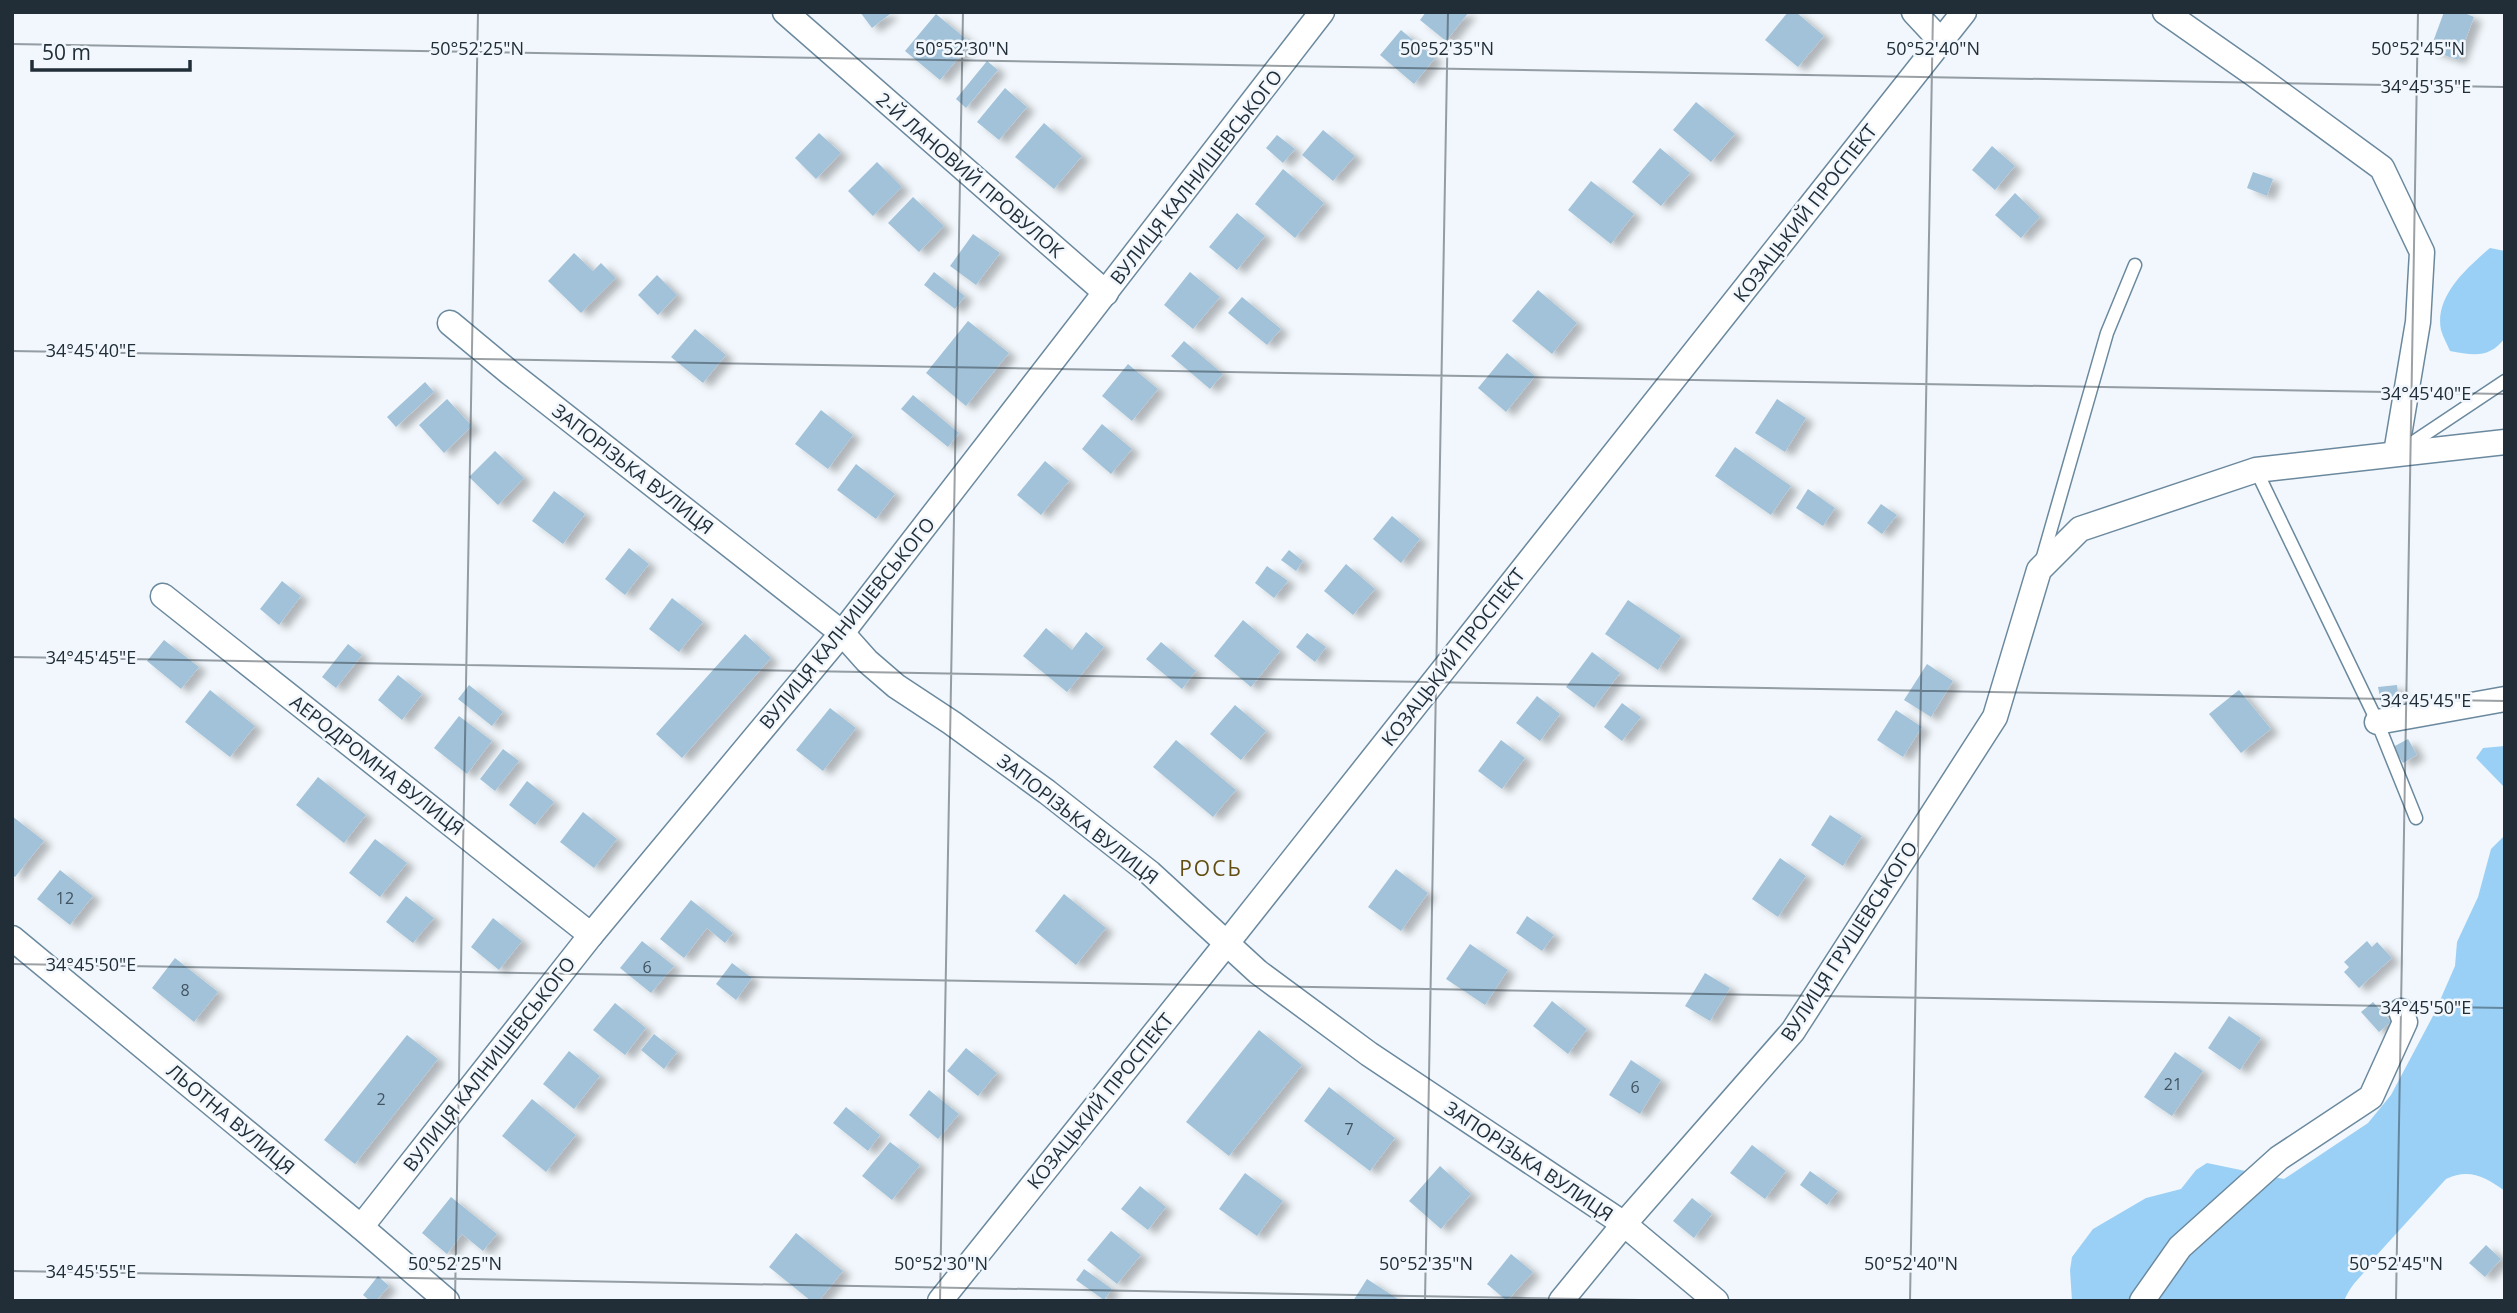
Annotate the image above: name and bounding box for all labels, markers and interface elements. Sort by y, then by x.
scale bar [32,28,189,72]
text: 50°52'25"N [430,36,524,60]
text: 50°52'30"N [915,36,1009,60]
text: 50°52'35"N [1400,36,1494,60]
text: 50°52'40"N [1886,36,1980,60]
text: 50°52'45"N [2371,36,2465,60]
text: 50 m [42,38,91,66]
street label: ВУЛИЦЯ КАЛНИШЕВСЬКОГО [1104,64,1288,290]
text: 34°45'35"E [2381,74,2471,98]
street label: 2-Й ЛАНОВИЙ ПРОВУЛОК [871,86,1070,264]
street label: КОЗАЦЬКИЙ ПРОСПЕКТ [1727,118,1883,307]
text: 34°45'40"E [46,338,136,362]
text: 34°45'40"E [2381,381,2471,405]
street label: ЗАПОРІЗЬКА ВУЛИЦЯ [547,398,719,540]
street label: ВУЛИЦЯ КАЛНИШЕВСЬКОГО [753,512,941,734]
street label: КОЗАЦЬКИЙ ПРОСПЕКТ [1375,562,1531,751]
text: 34°45'45"E [46,645,136,669]
text: 34°45'45"E [2381,688,2471,712]
street label: АЕРОДРОМНА ВУЛИЦЯ [285,689,469,841]
street label: ЗАПОРІЗЬКА ВУЛИЦЯ [992,748,1164,890]
street label: ВУЛИЦЯ ГРУШЕВСЬКОГО [1775,836,1923,1046]
district label: РОСЬ [1179,854,1243,882]
house number: 12 [56,887,74,909]
street label: ВУЛИЦЯ КАЛНИШЕВСЬКОГО [397,951,581,1177]
text: 34°45'50"E [46,952,136,976]
house number: 6 [642,956,652,978]
house number: 8 [180,979,190,1001]
text: 34°45'50"E [2381,995,2471,1019]
street label: КОЗАЦЬКИЙ ПРОСПЕКТ [1021,1007,1179,1194]
street label: ЛЬОТНА ВУЛИЦЯ [162,1058,300,1180]
house number: 21 [2164,1073,2182,1095]
house number: 6 [1630,1076,1640,1098]
house number: 2 [376,1088,386,1110]
street label: ЗАПОРІЗЬКА ВУЛИЦЯ [1440,1095,1618,1227]
house number: 7 [1344,1118,1354,1140]
text: 50°52'25"N [408,1251,502,1275]
text: 50°52'30"N [894,1251,988,1275]
text: 50°52'35"N [1379,1251,1473,1275]
text: 50°52'40"N [1864,1251,1958,1275]
text: 50°52'45"N [2349,1251,2443,1275]
text: 34°45'55"E [46,1259,136,1283]

